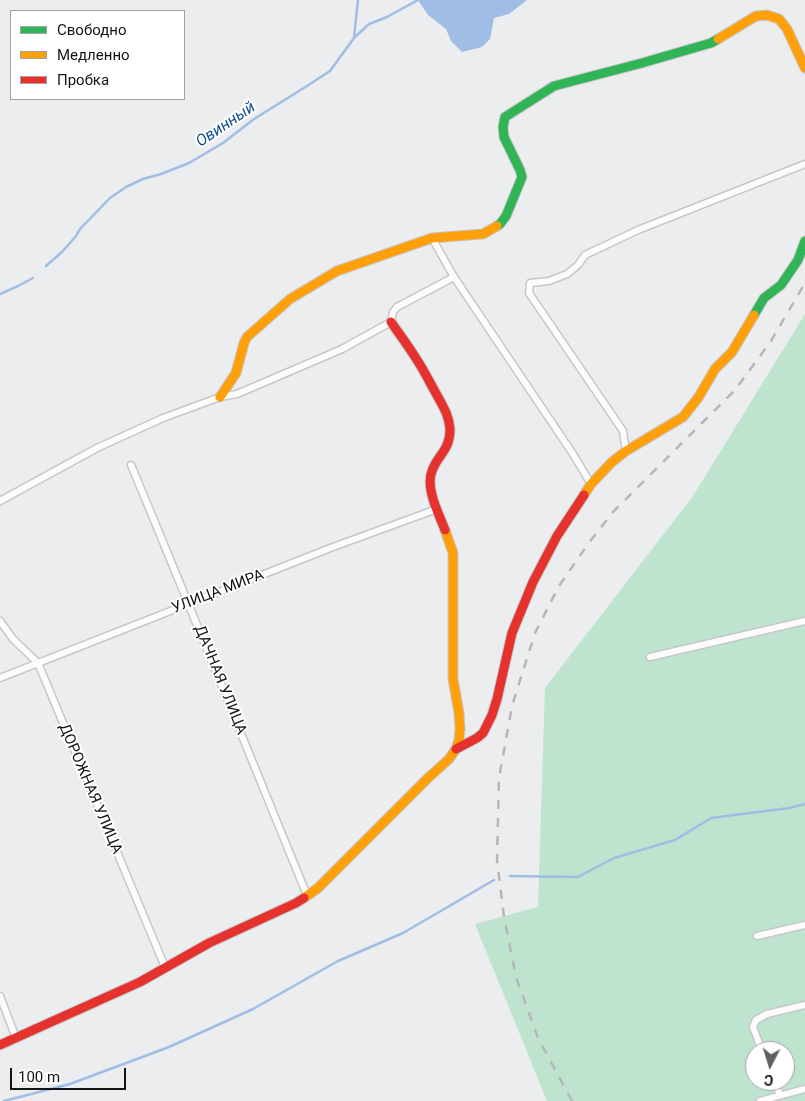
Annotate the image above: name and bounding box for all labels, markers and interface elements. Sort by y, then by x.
legend [10,10,185,100]
text: Свободно [57,21,126,39]
text: Медленно [57,46,130,64]
text: Пробка [57,71,109,89]
water label: Овинный [193,98,259,152]
street label: УЛИЦА МИРА [169,566,267,618]
street label: ДАЧНАЯ УЛИЦА [190,623,250,737]
street label: ДОРОЖНАЯ УЛИЦА [54,721,126,857]
north arrow [745,1041,795,1091]
scale bar [12,1058,129,1090]
text: 100 m [18,1068,60,1086]
text: С [764,1072,774,1088]

